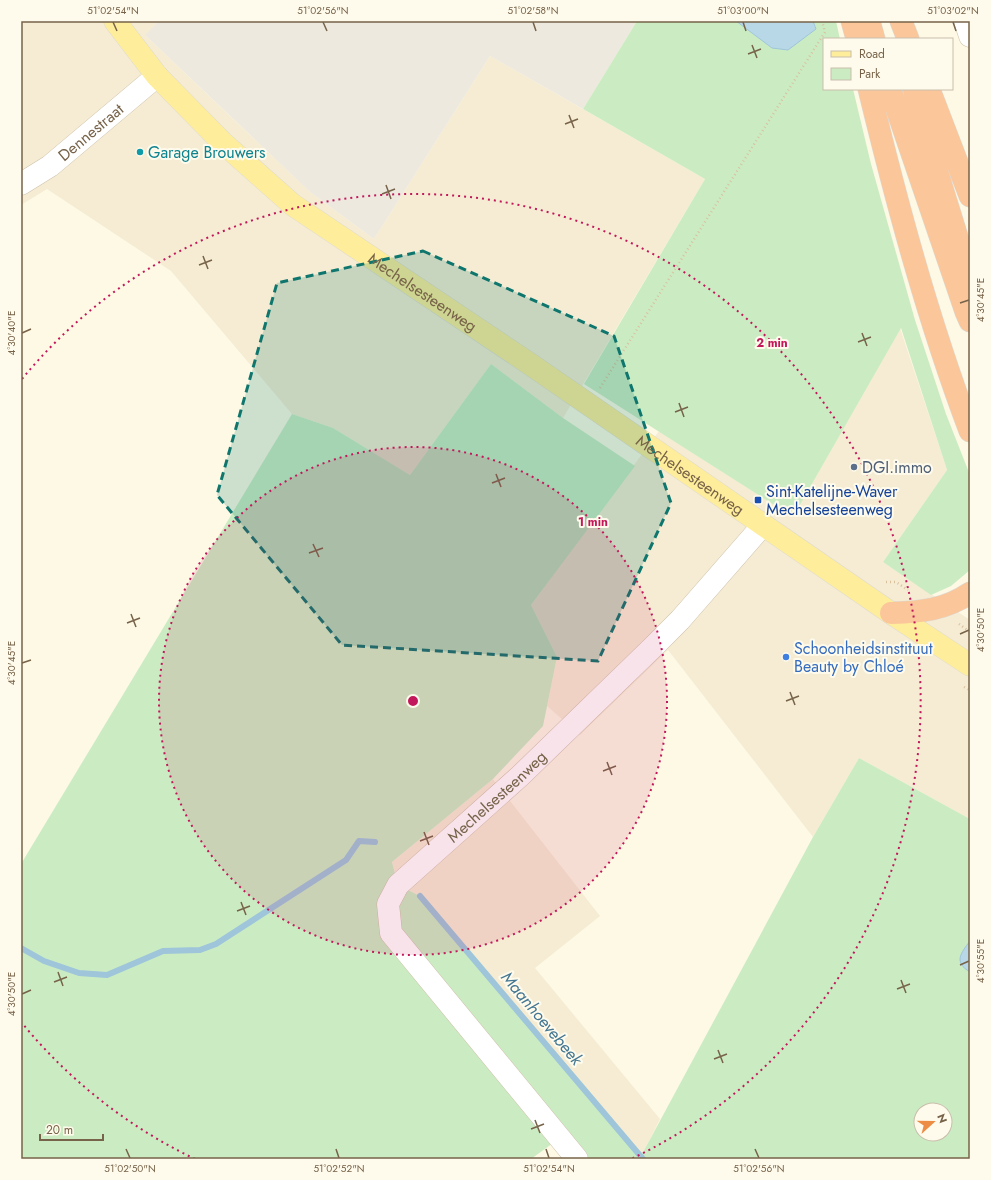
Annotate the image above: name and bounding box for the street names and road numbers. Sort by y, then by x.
street label: Dennestraat [53,98,129,167]
street label: Mechelsesteenweg [363,248,482,337]
street label: Mechelsesteenweg [631,430,749,521]
street label: Mechelsesteenweg [442,745,552,848]

